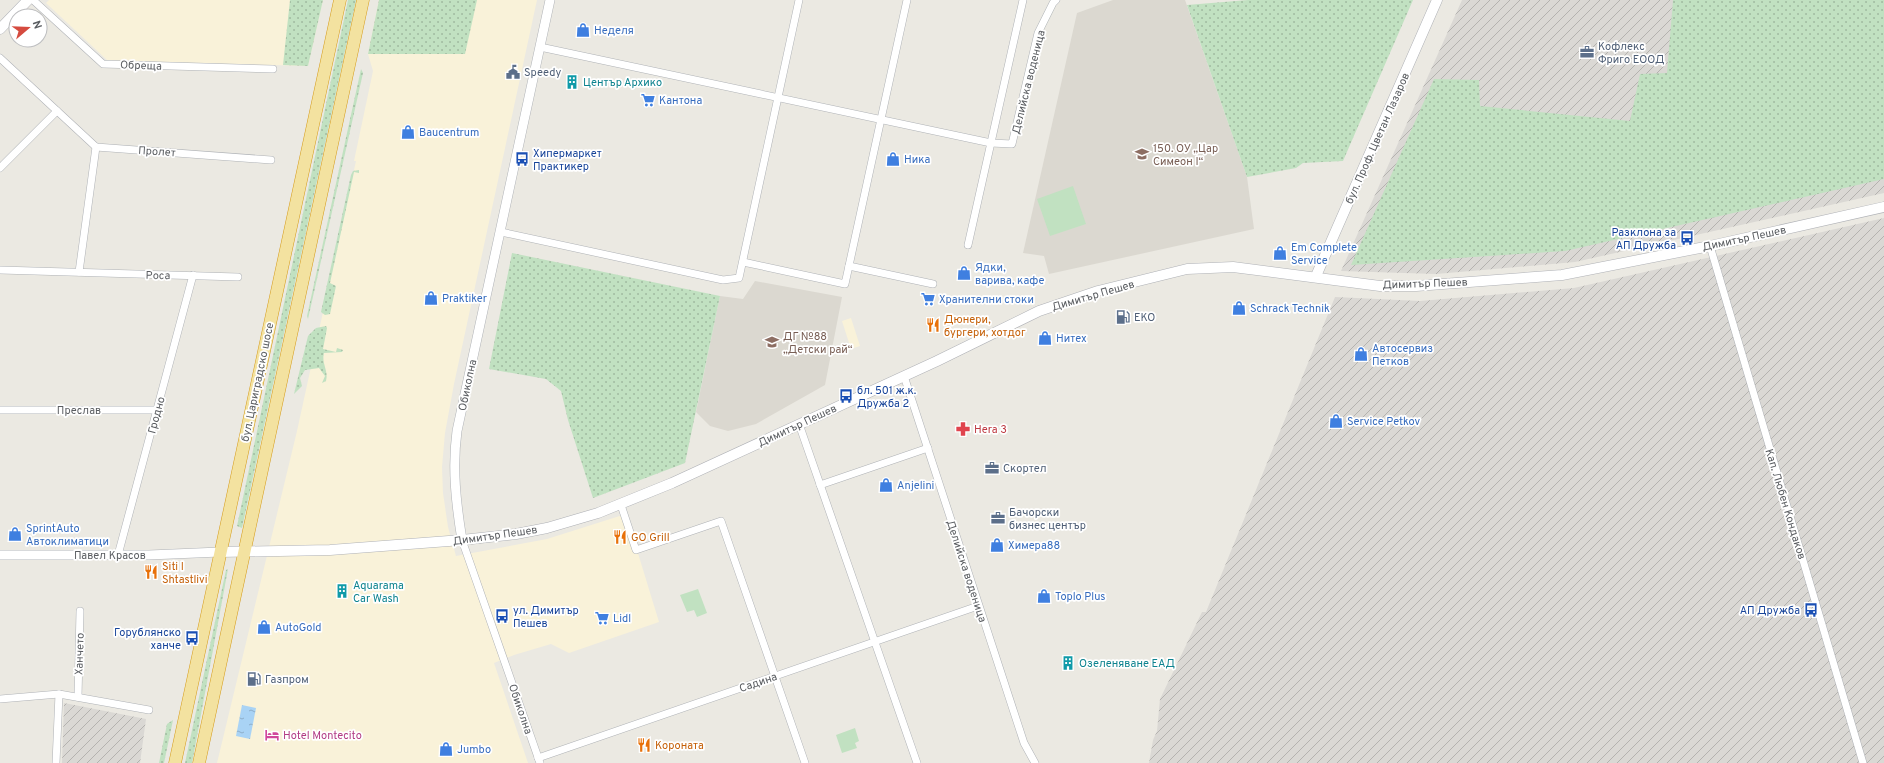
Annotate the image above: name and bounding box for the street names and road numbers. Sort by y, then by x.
street label: Делийска воденица [1009,29,1049,136]
street label: Обреща [120,58,162,74]
street label: бул. Проф. Цветан Лазаров [1343,71,1413,206]
street label: Пролет [138,144,176,160]
street label: Димитър Пешев [1701,223,1788,255]
street label: Роса [146,269,171,283]
street label: Димитър Пешев [1382,276,1468,292]
street label: Димитър Пешев [1050,277,1136,314]
street label: бул. Цариградско шосе [238,321,277,443]
street label: Обиколна [456,358,480,412]
street label: Гродно [145,395,169,435]
street label: Димитър Пешев [756,401,839,450]
street label: Преслав [57,404,101,418]
street label: Кап. Любен Кондаков [1762,447,1809,561]
street label: Делийска воденица [943,518,989,624]
street label: Димитър Пешев [452,523,538,549]
street label: Павел Красов [74,549,146,563]
street label: Ханчето [72,633,88,676]
street label: Садина [738,670,779,696]
street label: Обиколна [505,682,535,737]

